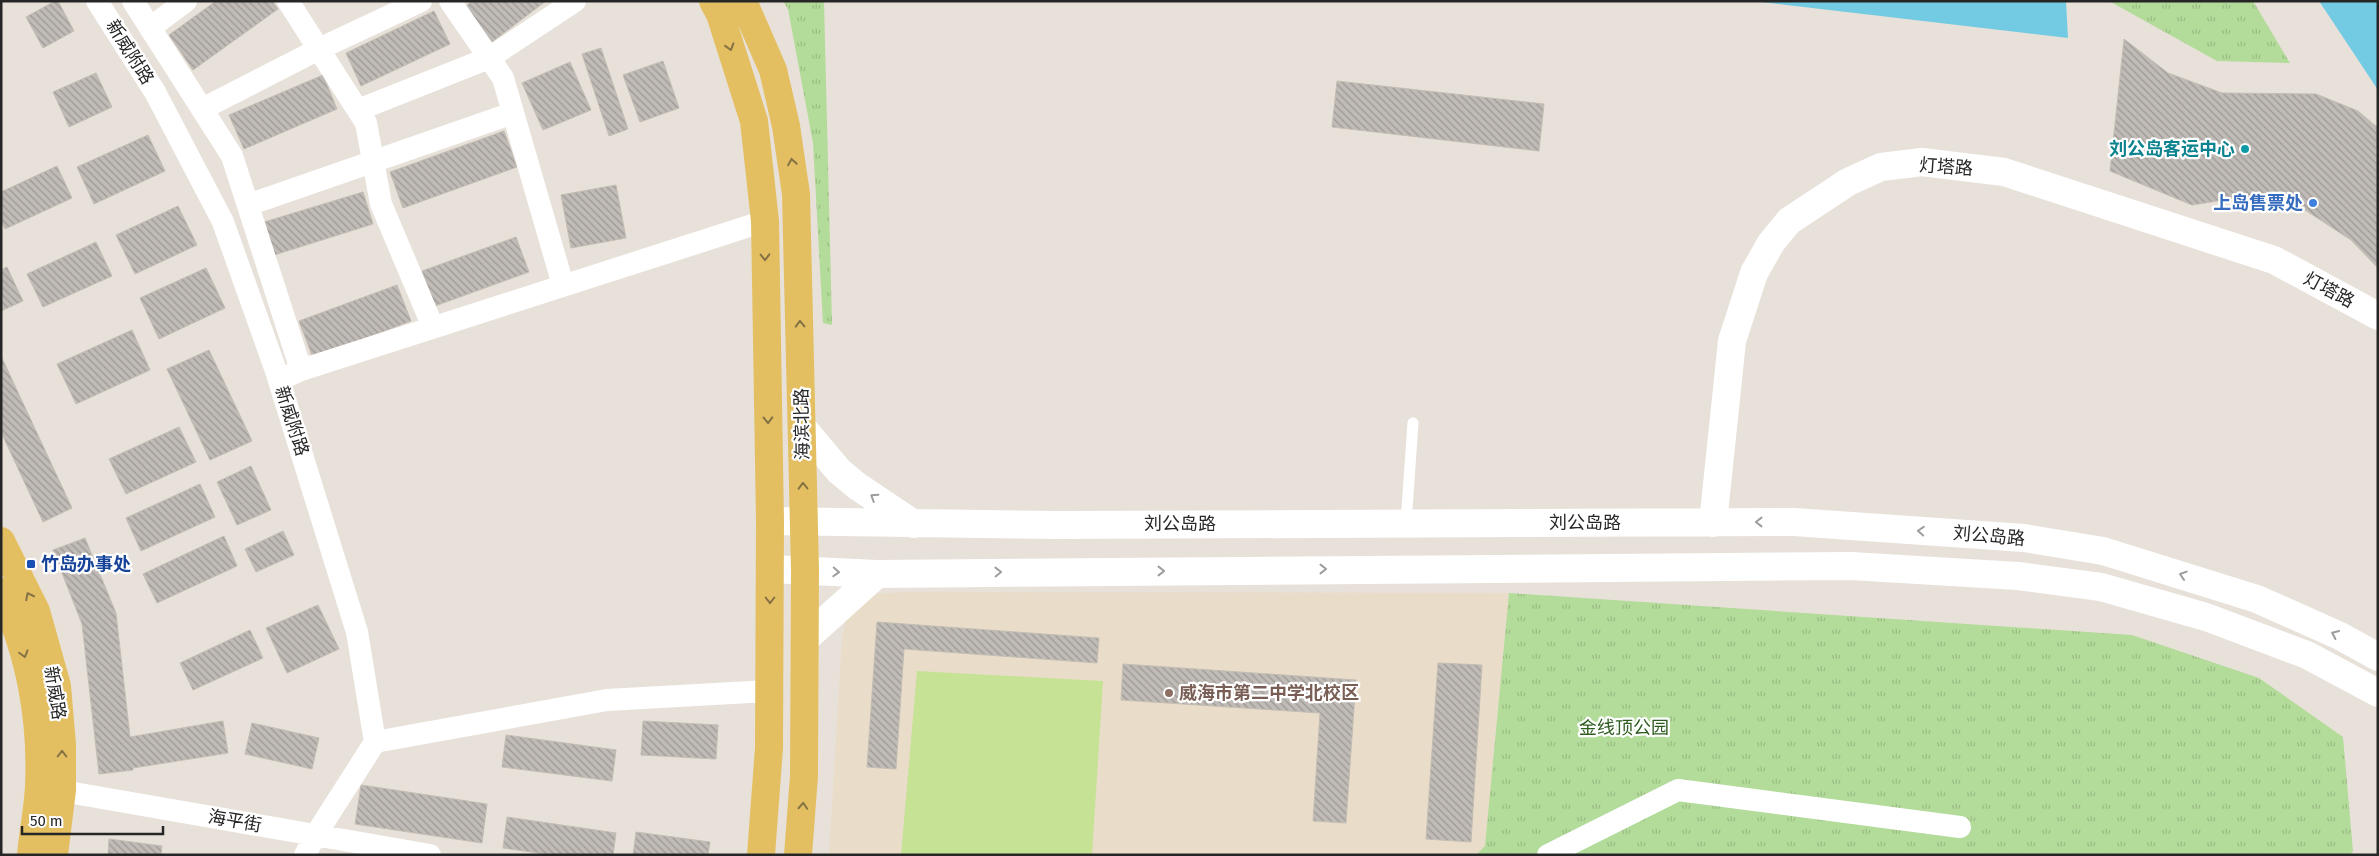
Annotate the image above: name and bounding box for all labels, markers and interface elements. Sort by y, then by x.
street label: 新威附路 [102,16,158,88]
one-way arrow [725,42,735,50]
place label: 刘公岛客运中心 [2109,138,2235,160]
marker: 刘公岛客运中心 [2239,143,2251,155]
street label: 灯塔路 [1918,154,1974,180]
one-way arrow [787,157,797,166]
place label: 上岛售票处 [2213,192,2303,214]
marker: 上岛售票处 [2307,197,2319,209]
one-way arrow [760,254,770,262]
street label: 灯塔路 [2300,268,2358,312]
one-way arrow [795,320,805,328]
street label: 新威附路 [270,383,314,459]
street label: 海滨北路 [790,388,814,460]
one-way arrow [763,416,773,424]
one-way arrow [798,482,809,490]
one-way arrow [870,494,879,503]
street label: 刘公岛路 [1549,512,1621,534]
street label: 刘公岛路 [1144,513,1216,535]
one-way arrow [1754,517,1762,527]
street label: 刘公岛路 [1952,522,2026,550]
one-way arrow [1917,526,1925,537]
place label: 竹岛办事处 [41,553,131,575]
marker: 竹岛办事处 [25,558,37,570]
one-way arrow [1320,564,1328,574]
one-way arrow [832,566,840,577]
one-way arrow [1158,566,1165,576]
one-way arrow [995,567,1003,577]
one-way arrow [2180,571,2188,581]
one-way arrow [25,592,35,601]
one-way arrow [765,596,775,604]
one-way arrow [2331,631,2340,641]
one-way arrow [18,650,29,659]
street label: 新威路 [40,665,70,721]
place label: 威海市第二中学北校区 [1179,682,1359,704]
marker: 威海市第二中学北校区 [1163,687,1175,699]
park label: 金线顶公园 [1579,717,1669,739]
one-way arrow [57,750,67,758]
one-way arrow [797,802,808,810]
scale bar [22,804,164,836]
street label: 海平街 [207,805,263,837]
text: 50 m [30,812,63,830]

